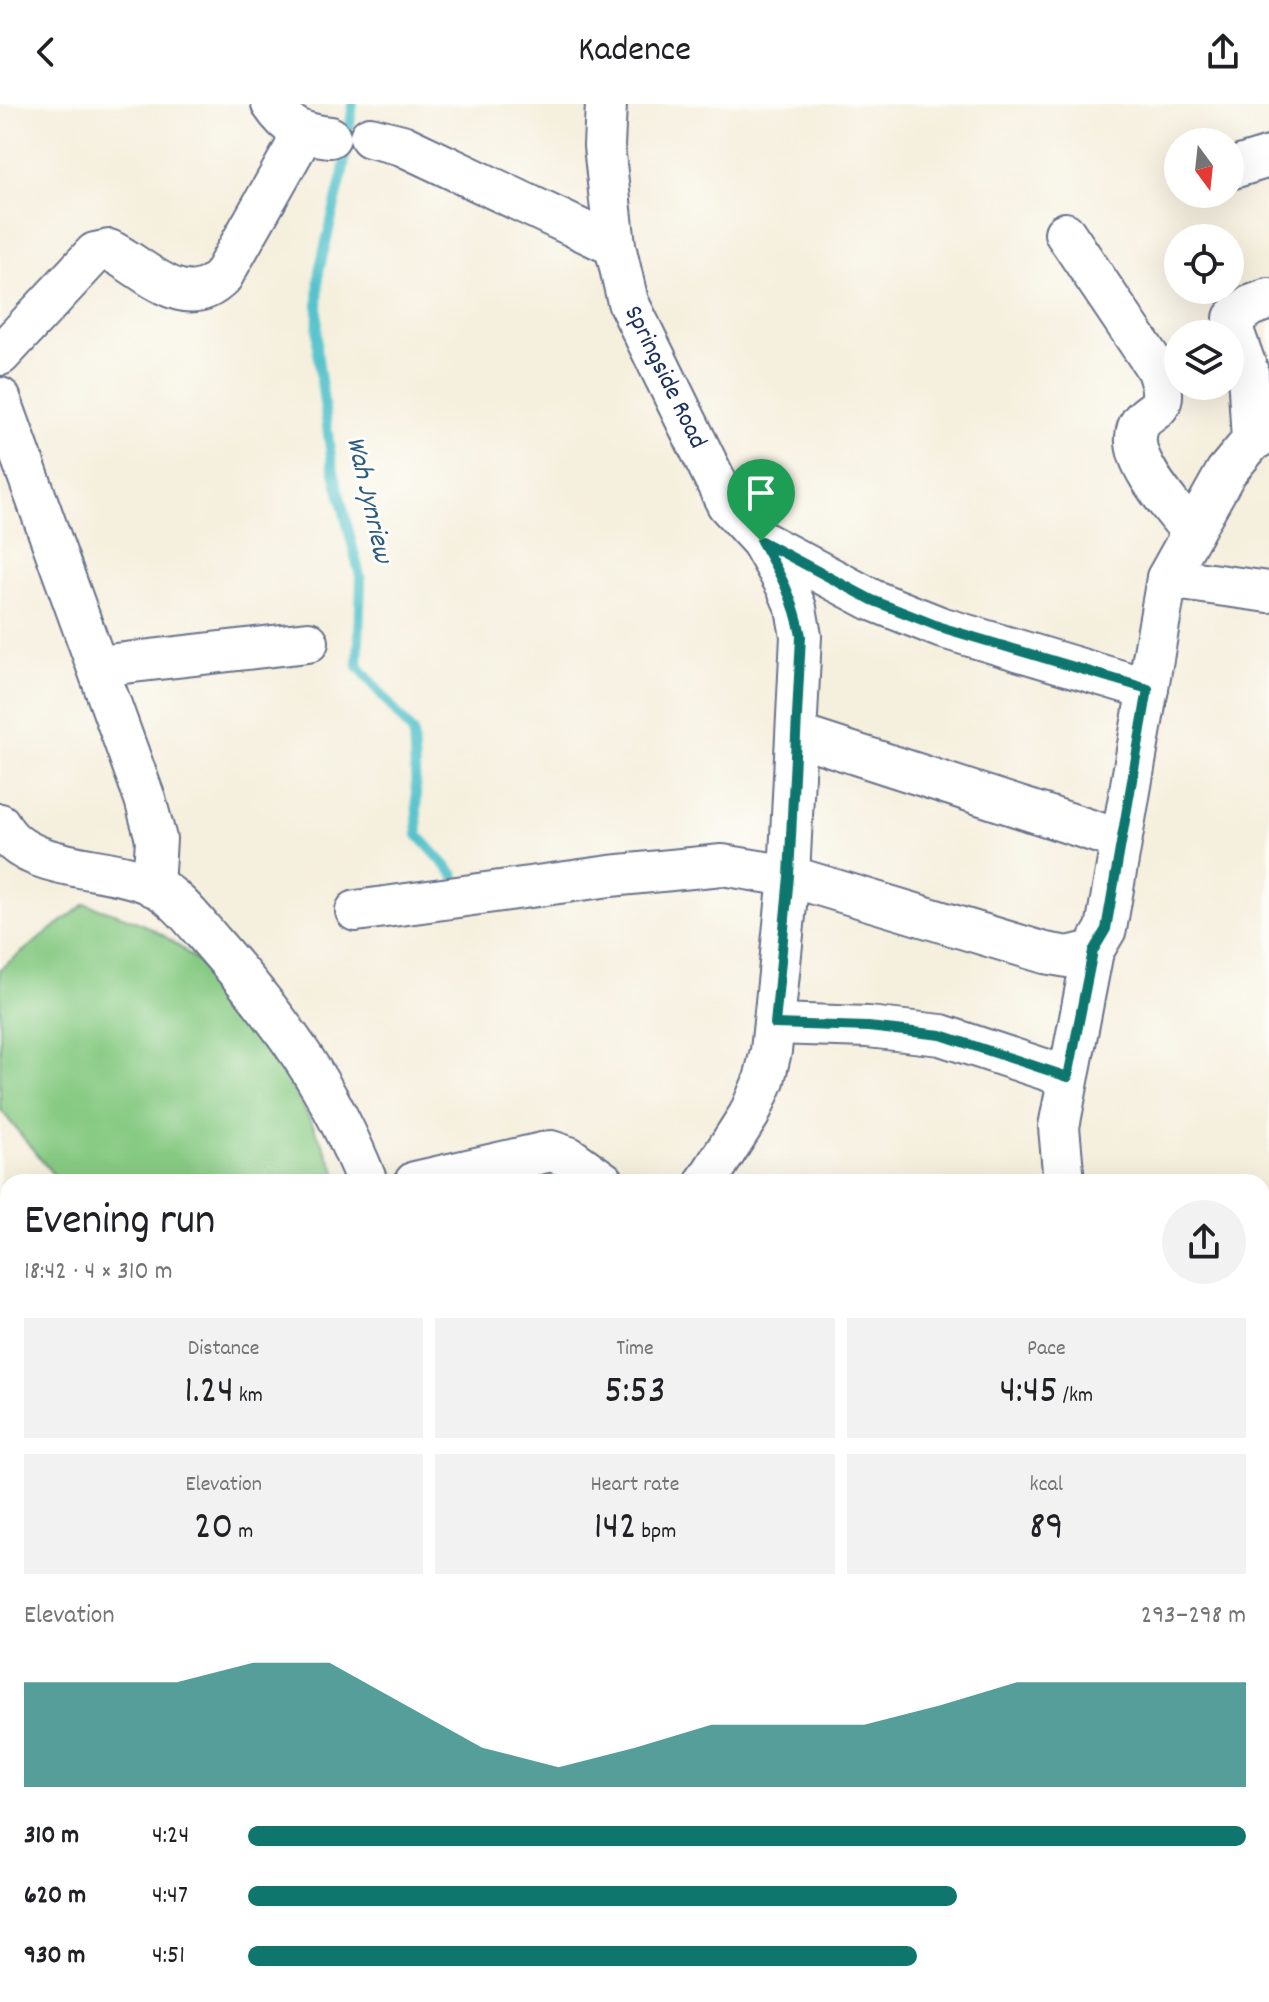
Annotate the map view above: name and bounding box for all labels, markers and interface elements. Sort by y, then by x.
text: Kadence [578,26,691,78]
icon: back [24,30,68,74]
icon: share [1201,30,1245,74]
north arrow [1164,128,1244,208]
map controls [1164,128,1244,400]
button: locate [1164,224,1244,304]
street label: Springside Road [614,299,716,455]
button: layers [1164,320,1244,400]
water label: Wah Jynriew [333,433,401,569]
pin [727,459,795,541]
icon: arrive [739,471,783,515]
text: Evening run [24,1192,215,1255]
button: share [1162,1200,1246,1284]
text: 18:42 · 4 × 310 m [24,1254,173,1291]
text: Distance [188,1334,260,1365]
text: Time [616,1334,654,1365]
text: Pace [1027,1334,1066,1365]
text: 1.24 [184,1365,234,1422]
text: 5:53 [604,1365,666,1422]
text: 4:45 [999,1365,1058,1422]
text: km [234,1381,263,1412]
text: /km [1058,1381,1093,1412]
text: Elevation [185,1470,262,1501]
text: Heart rate [591,1470,679,1501]
text: kcal [1030,1470,1063,1501]
text: 20 [194,1501,233,1558]
text: 142 [594,1501,637,1558]
text: 89 [1029,1501,1064,1558]
text: m [233,1517,253,1548]
text: bpm [637,1517,676,1548]
text: Elevation [24,1598,114,1635]
text: 293–298 m [1141,1598,1246,1635]
text: 310 m [24,1818,79,1855]
text: 4:24 [152,1818,189,1855]
text: 620 m [24,1878,86,1915]
text: 4:47 [152,1878,188,1915]
text: 930 m [24,1938,85,1975]
text: 4:51 [152,1938,185,1975]

